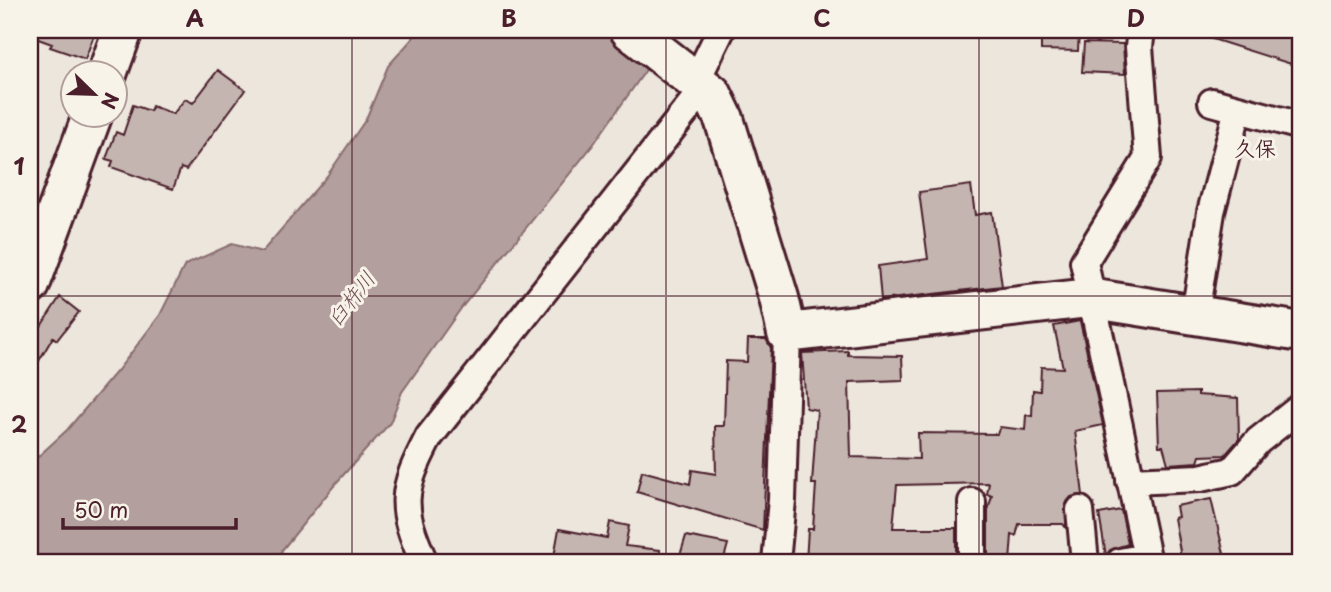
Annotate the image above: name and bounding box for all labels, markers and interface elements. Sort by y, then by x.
text: A [186,0,204,35]
text: B [501,0,517,35]
text: C [813,0,831,35]
text: D [1127,0,1145,35]
north arrow [60,60,130,130]
text: N [95,89,126,113]
district label: 久保 [1234,131,1276,163]
text: 1 [14,148,25,183]
water label: 臼杵川 [318,263,382,333]
text: 2 [11,406,27,441]
scale bar [63,487,236,531]
text: 50 m [74,493,128,525]

